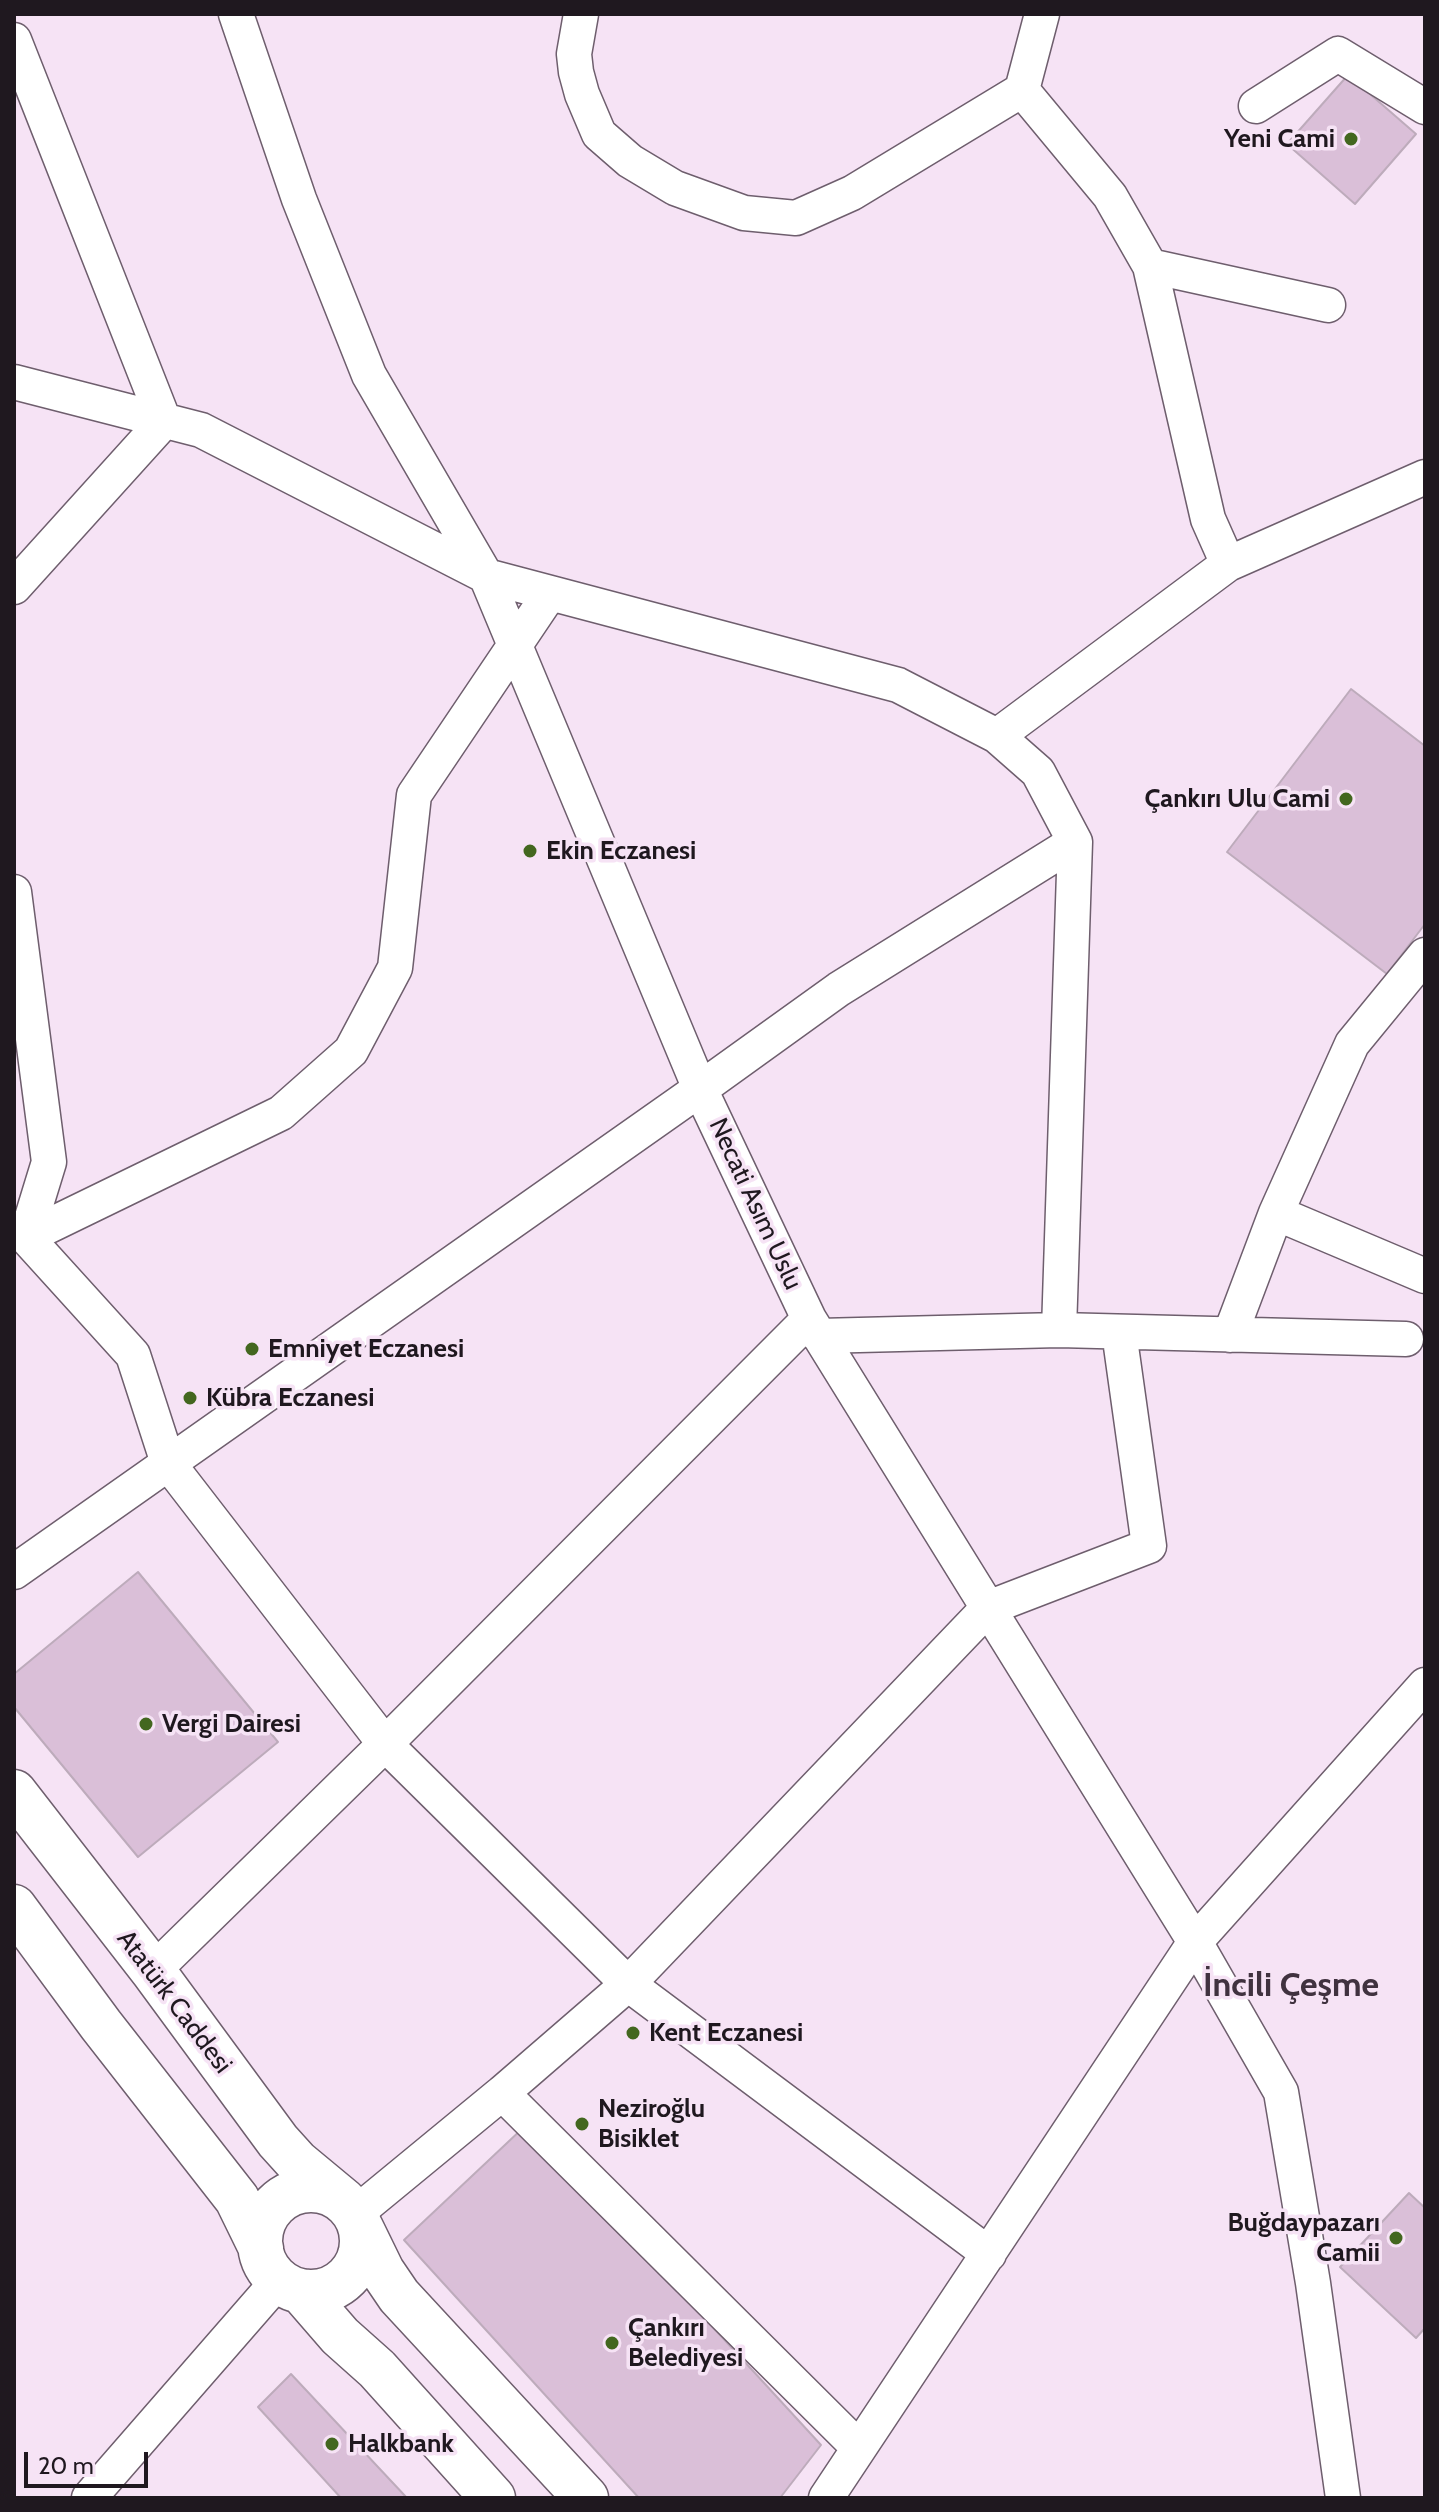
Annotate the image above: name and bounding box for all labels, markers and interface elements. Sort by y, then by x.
place label: Yeni Cami [1224,123,1335,155]
marker: Yeni Cami [1342,130,1360,148]
place label: Çankırı Ulu Cami [1144,783,1330,815]
marker: Çankırı Ulu Cami [1337,790,1355,808]
place label: Ekin Eczanesi [546,835,696,867]
marker: Ekin Eczanesi [521,842,539,860]
street label: Necati Asım Uslu [702,1113,808,1295]
place label: Emniyet Eczanesi [268,1333,464,1365]
marker: Emniyet Eczanesi [243,1340,261,1358]
place label: Kübra Eczanesi [206,1382,374,1414]
marker: Kübra Eczanesi [181,1389,199,1407]
place label: Vergi Dairesi [162,1708,301,1740]
marker: Vergi Dairesi [137,1715,155,1733]
street label: Atatürk Caddesi [110,1924,238,2080]
district label: İncili Çeşme [1203,1966,1379,2006]
place label: Kent Eczanesi [649,2017,803,2049]
marker: Kent Eczanesi [624,2024,642,2042]
place label: Neziroğlu Bisiklet [598,2093,705,2154]
marker: Neziroğlu Bisiklet [573,2115,591,2133]
place label: Buğdaypazarı Camii [1227,2207,1380,2268]
marker: Buğdaypazarı Camii [1387,2229,1405,2247]
place label: Çankırı Belediyesi [628,2312,743,2374]
marker: Çankırı Belediyesi [603,2334,621,2352]
place label: Halkbank [348,2428,454,2460]
marker: Halkbank [323,2435,341,2453]
scale bar [28,2436,152,2486]
text: 20 m [38,2451,94,2480]

